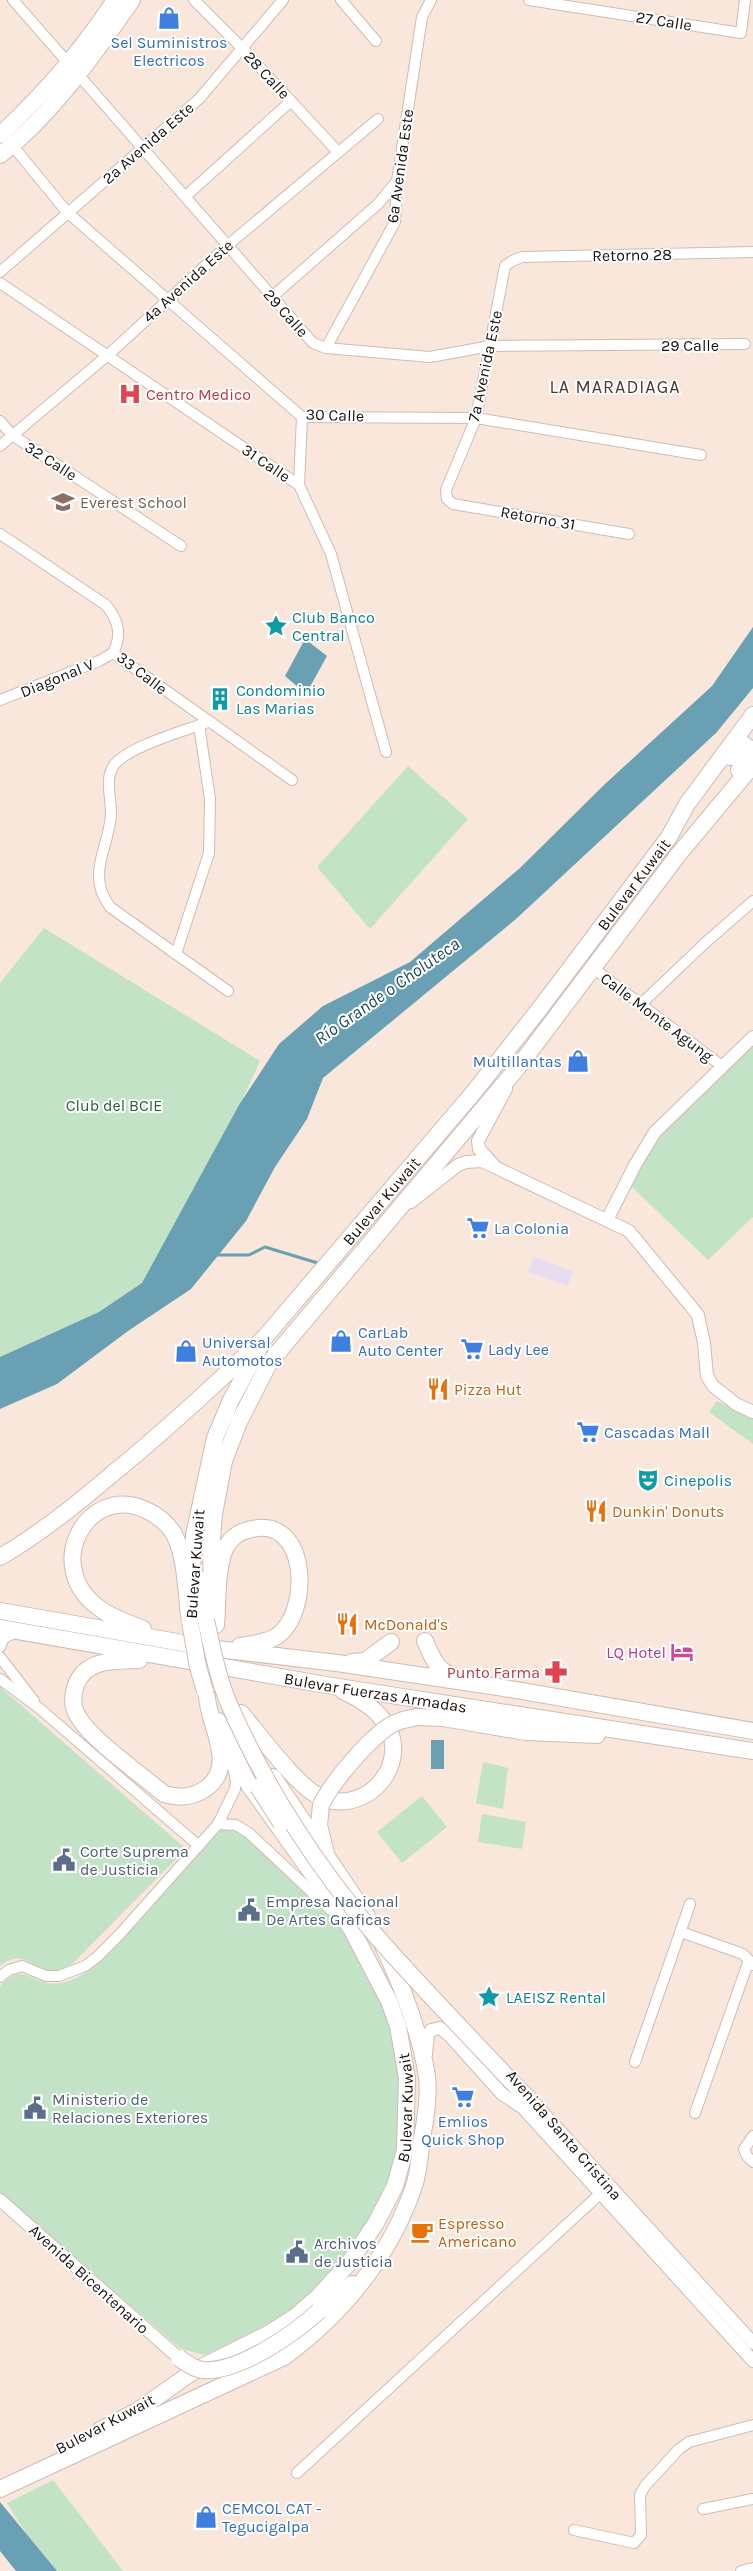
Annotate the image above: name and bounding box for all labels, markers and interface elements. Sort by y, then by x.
shop icon: Sel Suministros Electricos [156,5,182,31]
street label: 27 Calle [635,7,693,35]
place label: Sel Suministros Electricos [110,33,228,70]
street label: 28 Calle [240,47,294,103]
street label: 2a Avenida Este [98,98,198,188]
street label: 6a Avenida Este [383,108,417,224]
street label: 4a Avenida Este [139,236,237,326]
street label: Retorno 28 [592,245,672,265]
street label: 29 Calle [259,285,313,341]
street label: 7a Avenida Este [464,309,506,423]
street label: 29 Calle [661,336,719,355]
district label: LA MARADIAGA [549,376,681,398]
hospital icon: Centro Medico [117,381,143,407]
place label: Centro Medico [146,385,251,404]
street label: 30 Calle [305,404,365,426]
street label: 32 Calle [21,437,81,485]
street label: 31 Calle [238,440,294,486]
school or university icon: Everest School [50,489,76,515]
place label: Everest School [80,493,187,512]
street label: Retorno 31 [499,502,577,534]
place label: Club Banco Central [292,608,375,645]
place icon: Club Banco Central [263,613,289,639]
street label: 33 Calle [113,648,171,698]
street label: Diagonal V [17,655,97,701]
place label: Condominio Las Marias [236,681,325,718]
building icon: Condominio Las Marias [207,686,233,712]
street label: Bulevar Kuwait [593,835,674,934]
water label: Río Grande o Choluteca [310,933,464,1049]
street label: Calle Monte Agung [597,968,717,1066]
shop icon: Multillantas [565,1048,591,1074]
place label: Multillantas [473,1052,562,1071]
park label: Club del BCIE [66,1096,162,1115]
street label: Bulevar Kuwait [338,1153,424,1249]
supermarket icon: La Colonia [465,1215,491,1241]
place label: La Colonia [494,1219,569,1238]
place label: CarLab Auto Center [358,1323,443,1360]
shop icon: CarLab Auto Center [328,1328,354,1354]
place label: Universal Automotos [202,1333,283,1370]
supermarket icon: Lady Lee [459,1336,485,1362]
shop icon: Universal Automotos [173,1338,199,1364]
place label: Lady Lee [488,1340,549,1359]
restaurant icon: Pizza Hut [425,1376,451,1402]
place label: Pizza Hut [454,1380,522,1399]
supermarket icon: Cascadas Mall [575,1419,601,1445]
place label: Cascadas Mall [604,1423,710,1442]
theatre icon: Cinepolis [635,1467,661,1493]
place label: Cinepolis [664,1471,732,1490]
restaurant icon: Dunkin' Donuts [583,1498,609,1524]
place label: Dunkin' Donuts [612,1502,724,1521]
street label: Bulevar Kuwait [182,1509,208,1619]
restaurant icon: McDonald's [334,1611,360,1637]
place label: McDonald's [364,1615,448,1634]
hotel icon: LQ Hotel [669,1639,695,1665]
place label: LQ Hotel [606,1643,666,1662]
pharmacy icon: Punto Farma [543,1659,569,1685]
place label: Punto Farma [447,1663,540,1682]
street label: Bulevar Fuerzas Armadas [283,1668,468,1716]
place label: Corte Suprema de Justicia [80,1842,189,1879]
public building icon: Corte Suprema de Justicia [51,1847,77,1873]
place label: Empresa Nacional De Artes Graficas [266,1892,399,1929]
public building icon: Empresa Nacional De Artes Graficas [236,1897,262,1923]
place icon: LAEISZ Rental [476,1984,502,2010]
place label: LAEISZ Rental [506,1988,606,2007]
street label: Bulevar Kuwait [393,2052,417,2164]
street label: Avenida Santa Cristina [502,2066,626,2204]
supermarket icon: Emlios Quick Shop [450,2084,476,2110]
place label: Ministerio de Relaciones Exteriores [52,2090,208,2127]
public building icon: Ministerio de Relaciones Exteriores [22,2095,48,2121]
place label: Emlios Quick Shop [421,2112,505,2149]
place label: Espresso Americano [438,2214,516,2251]
cafe icon: Espresso Americano [409,2219,435,2245]
street label: Avenida Bicentenario [25,2220,153,2338]
place label: Archivos de Justicia [314,2234,393,2271]
public building icon: Archivos de Justicia [284,2239,310,2265]
street label: Bulevar Kuwait [52,2390,158,2458]
place label: CEMCOL CAT - Tegucigalpa [222,2499,322,2536]
shop icon: CEMCOL CAT - Tegucigalpa [193,2504,219,2530]

